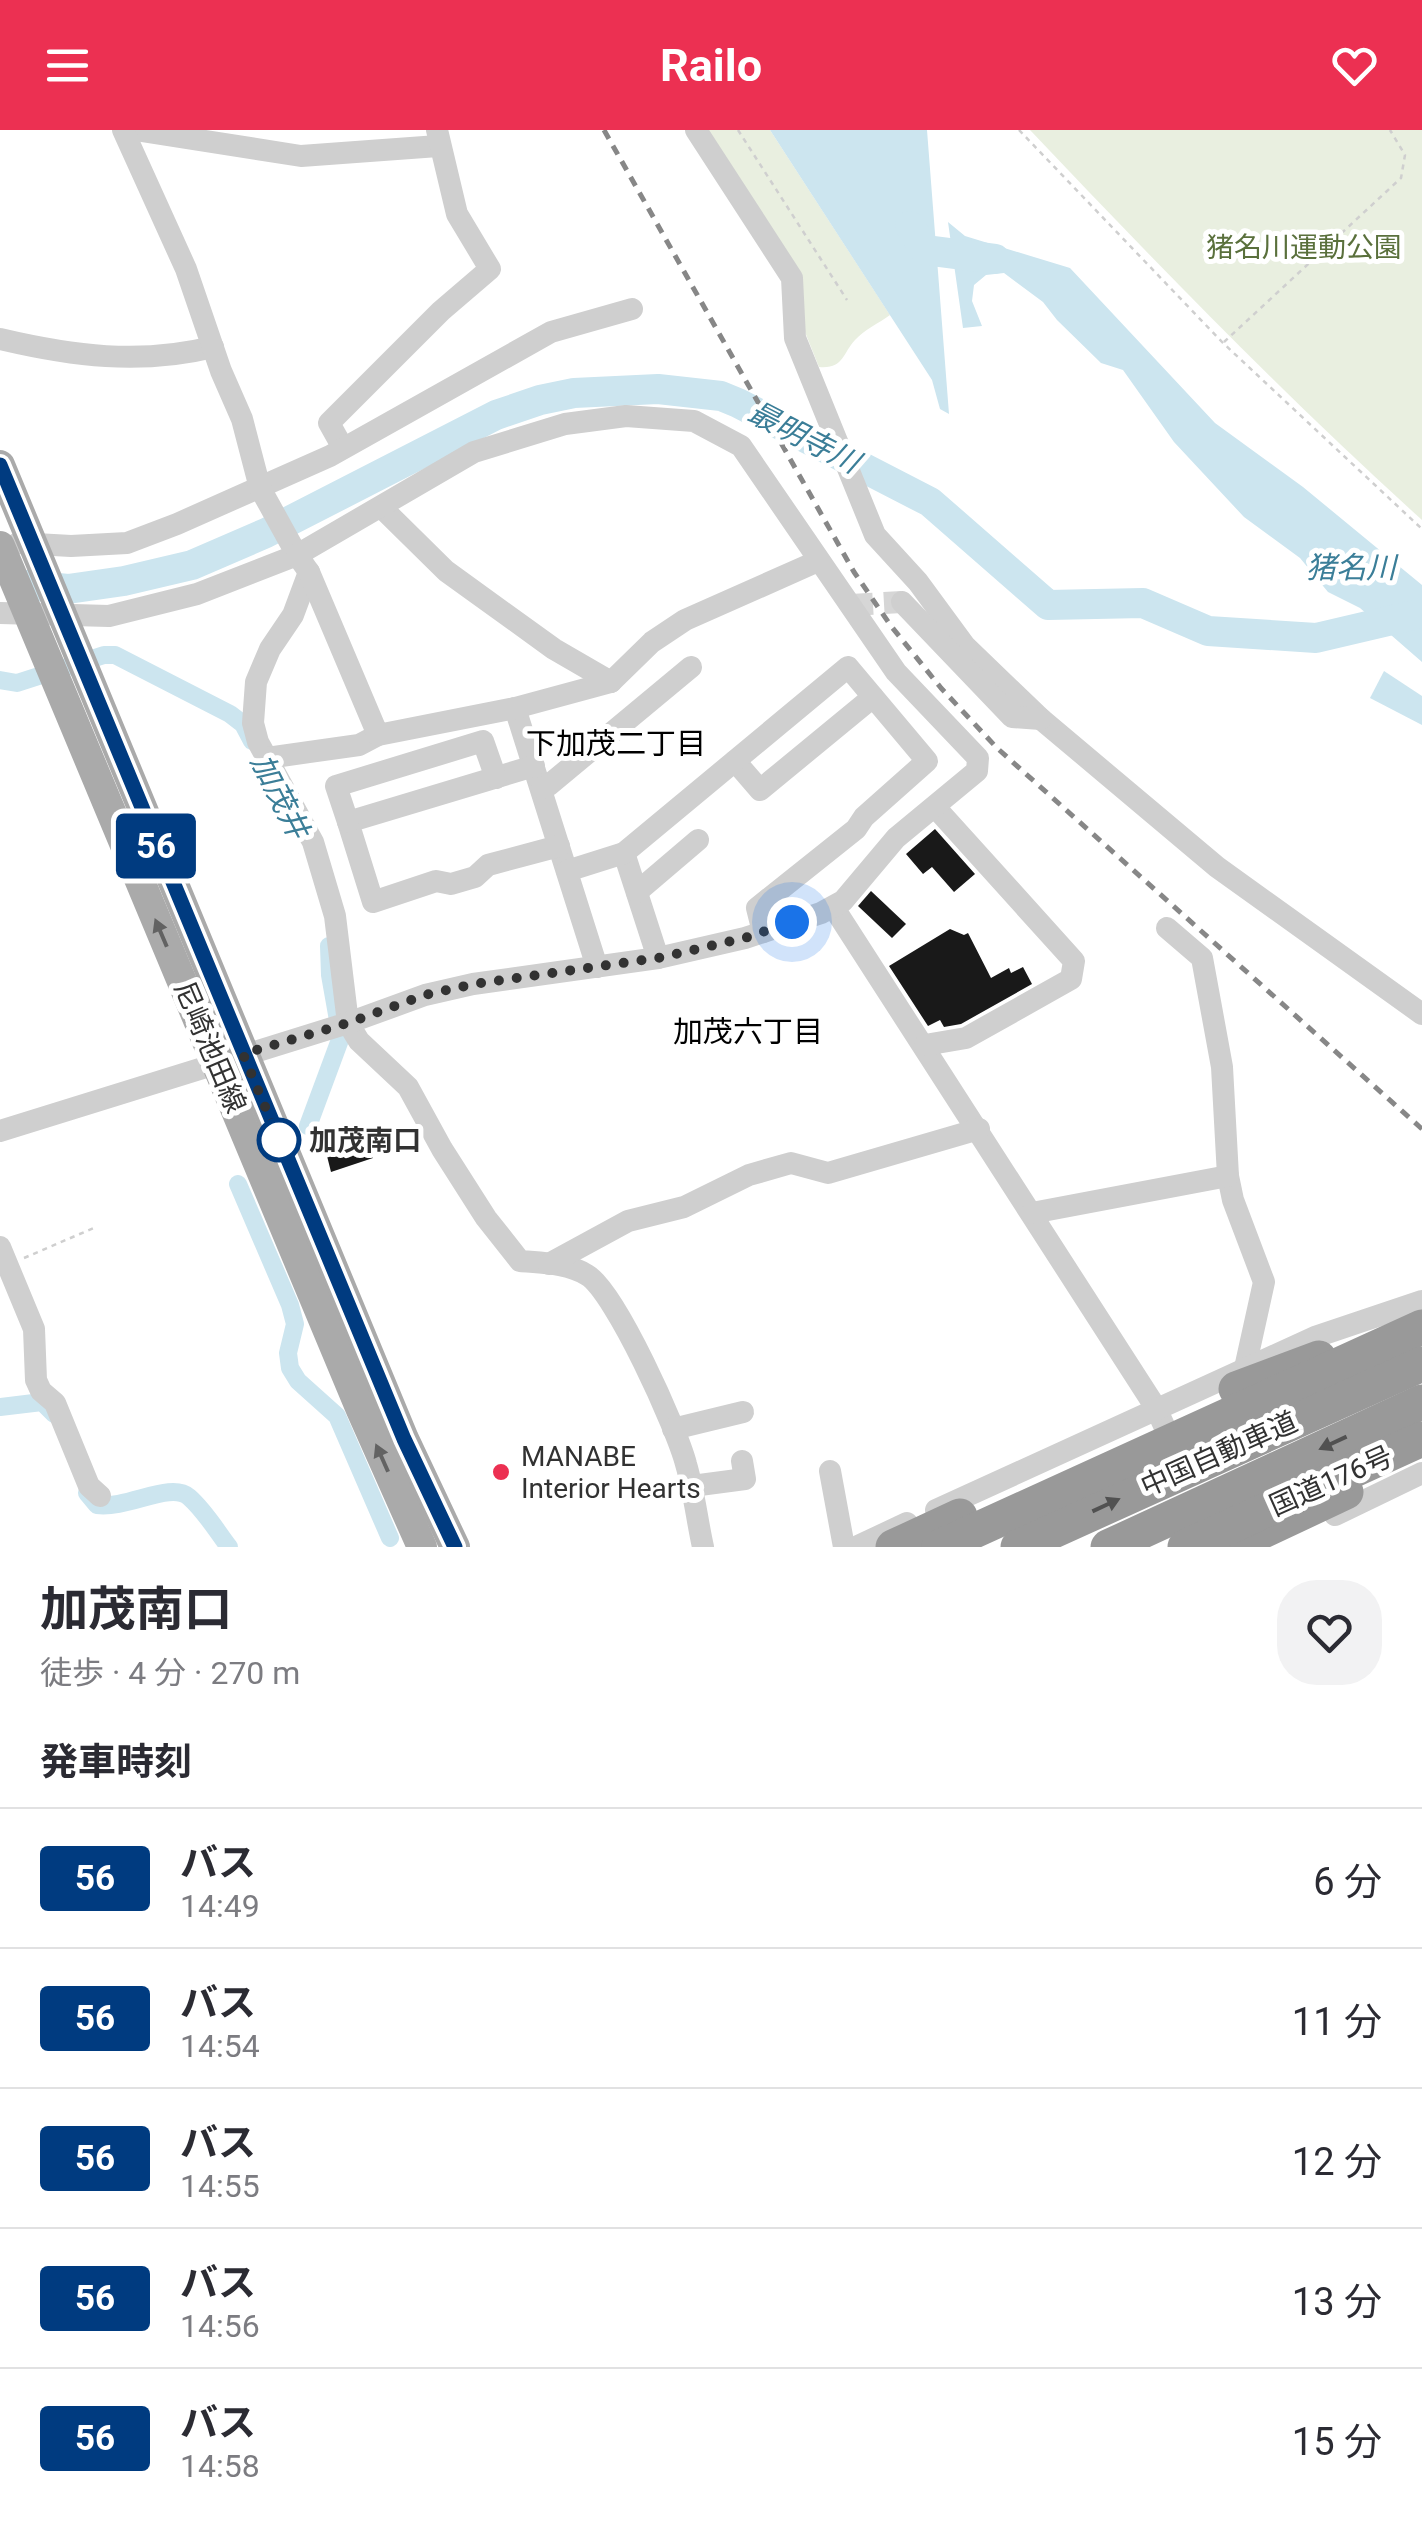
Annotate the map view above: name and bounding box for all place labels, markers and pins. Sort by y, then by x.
marker: 加茂南口 [258,1119,300,1161]
place label: 加茂南口 [309,1124,421,1157]
place label: MANABE Interior Hearts [521,1440,701,1505]
marker: MANABE Interior Hearts [490,1461,512,1483]

